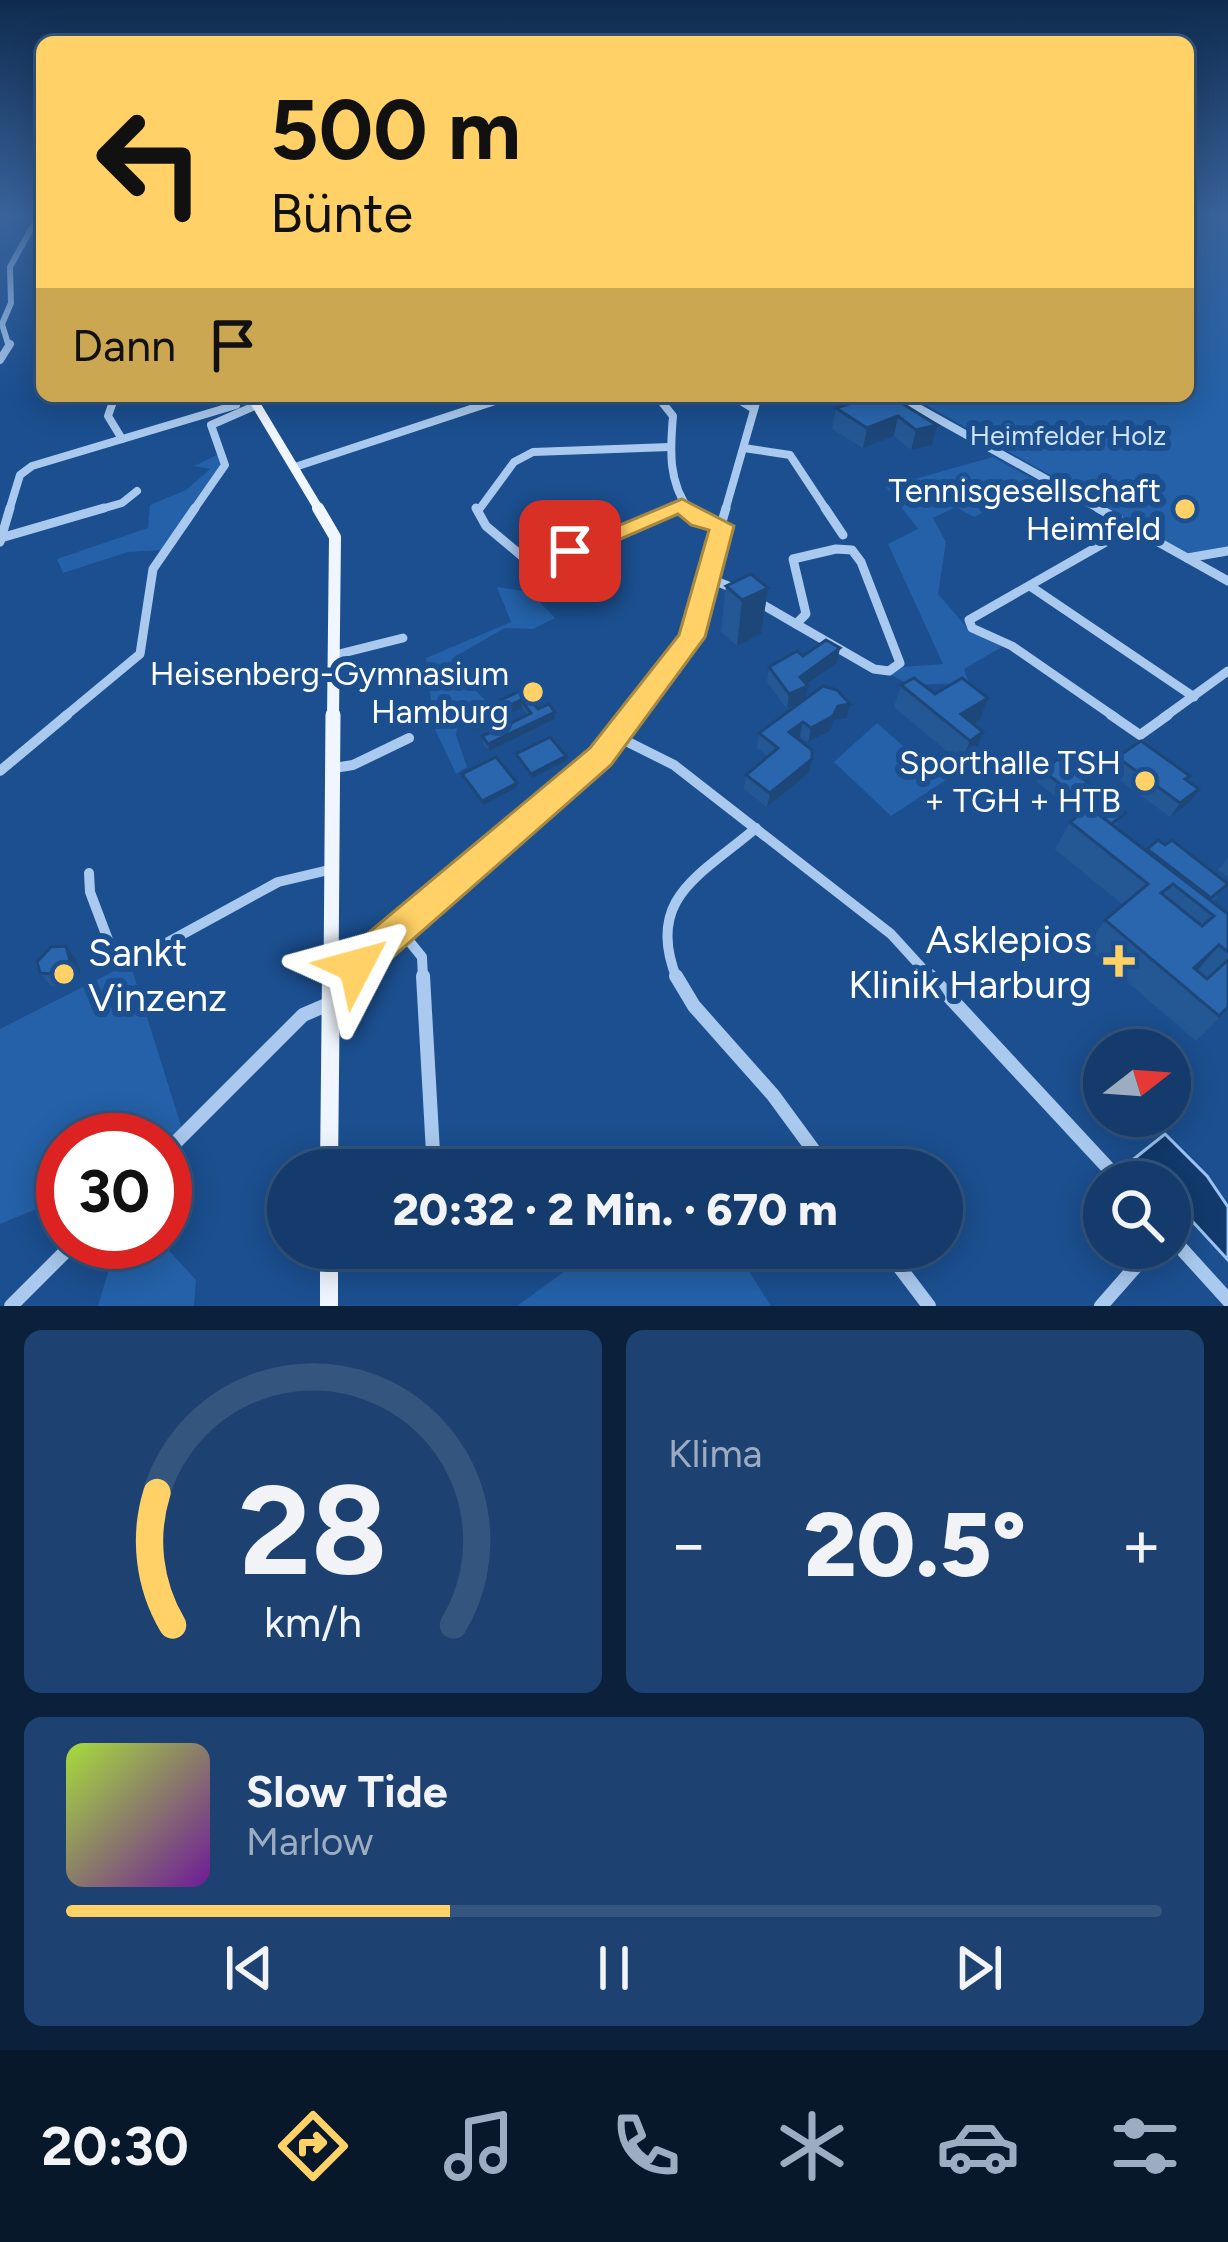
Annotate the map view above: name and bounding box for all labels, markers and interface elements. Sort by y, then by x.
text: 500 m [270,79,521,180]
icon: left [72,84,228,240]
text: Bünte [270,181,413,246]
icon: arrive [200,312,266,378]
text: Dann [72,318,176,372]
park label: Heimfelder Holz [970,419,1166,452]
place label: Tennisgesellschaft Heimfeld [889,471,1161,548]
marker: Tennisgesellschaft Heimfeld [1172,496,1198,522]
pin [519,500,621,602]
icon: arrive [537,518,603,584]
place label: Heisenberg-Gymnasium Hamburg [150,654,509,731]
marker: Heisenberg-Gymnasium Hamburg [520,679,546,705]
place label: Sporthalle TSH + TGH + HTB [899,743,1121,820]
marker: Sporthalle TSH + TGH + HTB [1132,768,1158,794]
position arrow [293,903,419,1029]
place label: Asklepios Klinik Harburg [848,916,1092,1008]
place label: Sankt Vinzenz [88,929,227,1021]
marker: Asklepios Klinik Harburg [1103,945,1135,977]
marker: Sankt Vinzenz [51,961,77,987]
north arrow [1083,1029,1191,1137]
map controls [1083,1029,1191,1269]
speed limit sign: 30 [36,1113,192,1269]
button: search [1083,1161,1191,1269]
text: 20:32 · 2 Min. · 670 m [392,1182,838,1236]
text: Klima [668,1430,763,1477]
text: 28 [239,1455,387,1605]
text: 20.5° [804,1490,1026,1599]
text: − [668,1504,709,1584]
text: + [1121,1504,1162,1584]
text: km/h [264,1595,362,1647]
text: Slow Tide [246,1764,448,1818]
text: Marlow [246,1818,373,1865]
icon: previous [216,1935,282,2001]
icon: pause [581,1935,647,2001]
icon: next [946,1935,1012,2001]
icon: directions [271,2104,355,2188]
icon: music [437,2104,521,2188]
icon: phone [604,2104,688,2188]
icon: climate [770,2104,854,2188]
icon: car [936,2104,1020,2188]
icon: filters [1103,2104,1187,2188]
text: 20:30 [41,2114,189,2179]

